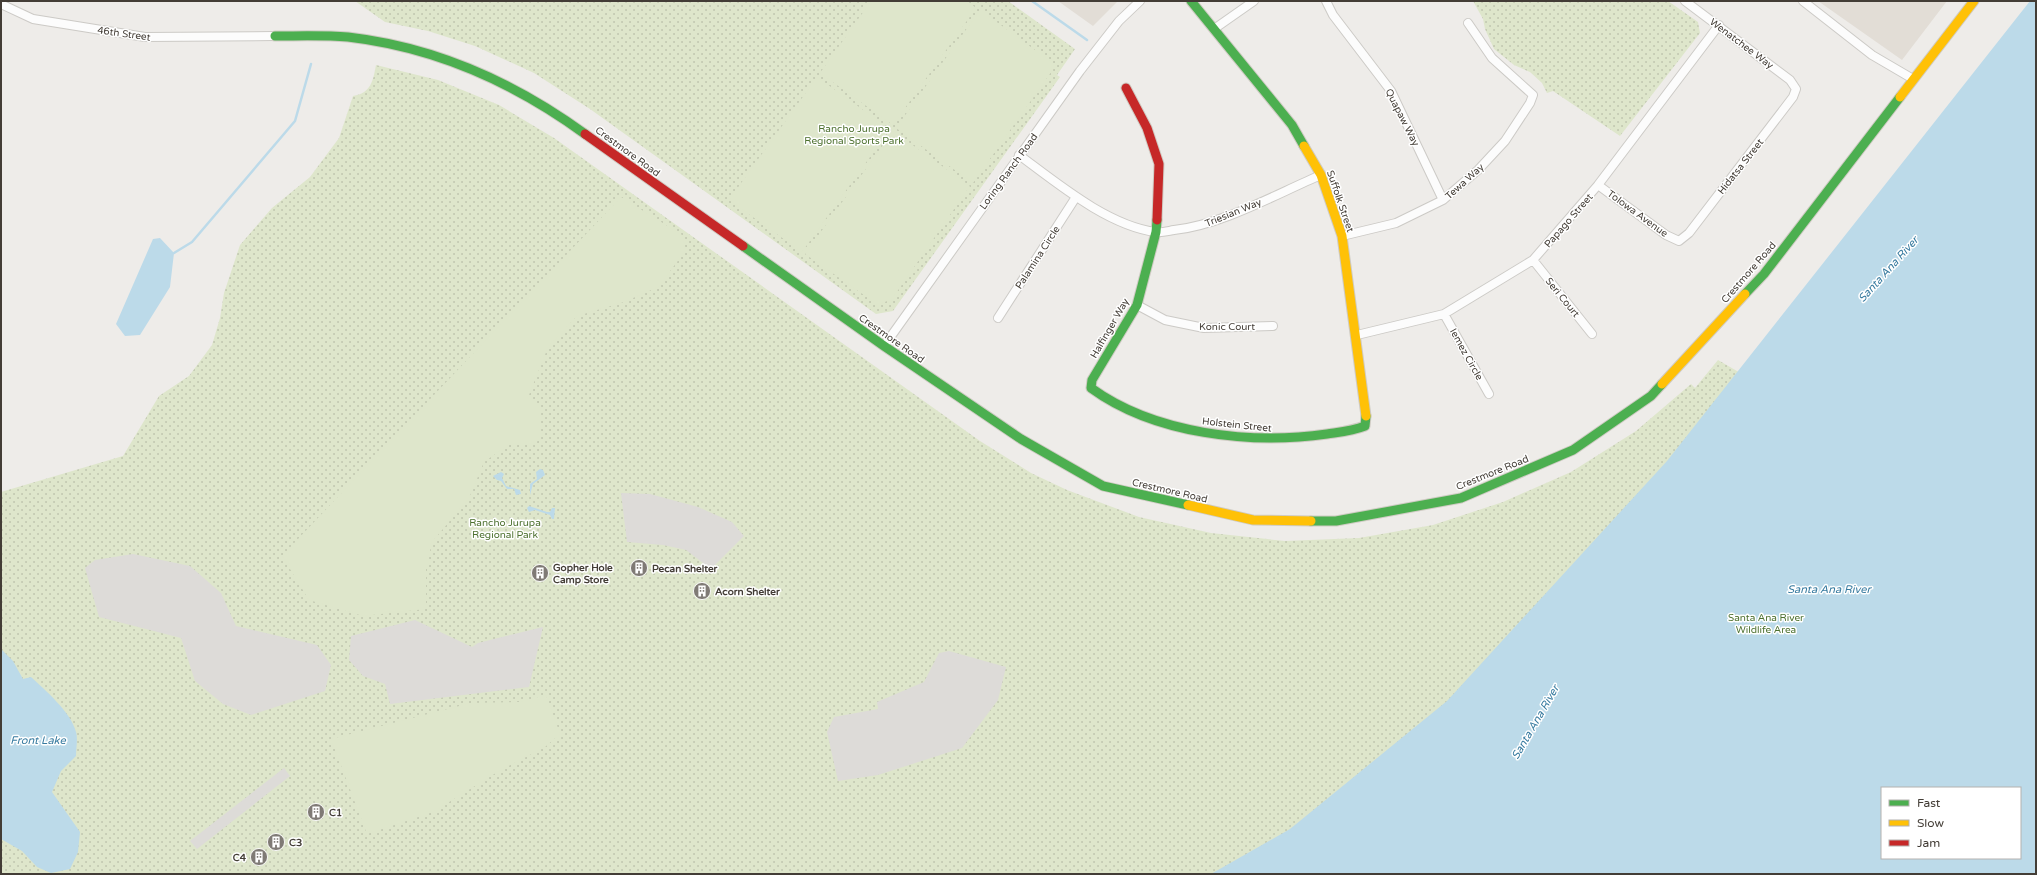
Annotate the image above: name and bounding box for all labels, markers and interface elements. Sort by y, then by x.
street label: Wenatchee Way [1707,16,1776,72]
street label: 46th Street [96,24,151,44]
street label: Quapaw Way [1383,87,1422,149]
park label: Rancho Jurupa Regional Sports Park [804,123,904,147]
street label: Crestmore Road [593,124,662,179]
street label: Loring Ranch Road [977,131,1040,212]
street label: Hidatsa Street [1715,136,1766,197]
street label: Tewa Way [1443,161,1487,202]
street label: Suffolk Street [1324,169,1356,234]
street label: Tolowa Avenue [1605,188,1670,240]
street label: Papago Street [1542,191,1596,250]
street label: Triesian Way [1203,196,1264,230]
street label: Palamina Circle [1013,223,1063,291]
water label: Santa Ana River [1856,233,1922,305]
street label: Crestmore Road [1719,240,1779,306]
street label: Seri Court [1543,275,1582,320]
street label: Halfinger Way [1088,296,1132,361]
street label: Crestmore Road [856,312,926,366]
street label: Konic Court [1199,321,1255,333]
street label: Iemez Circle [1447,326,1485,383]
street label: Holstein Street [1201,415,1272,435]
street label: Crestmore Road [1454,453,1530,493]
street label: Crestmore Road [1131,476,1209,505]
park label: Rancho Jurupa Regional Park [469,517,541,541]
building icon: Pecan Shelter [629,558,649,578]
place label: Gopher Hole Camp Store [553,562,613,586]
building icon: Gopher Hole Camp Store [530,563,550,583]
place label: Pecan Shelter [652,563,718,575]
building icon: Acorn Shelter [692,581,712,601]
water label: Santa Ana River [1787,583,1872,596]
place label: Acorn Shelter [715,586,780,598]
park label: Santa Ana River Wildlife Area [1728,612,1804,636]
water label: Santa Ana River [1509,681,1563,762]
water label: Front Lake [10,734,66,747]
legend [1881,787,2021,859]
text: Fast [1917,796,1941,810]
building icon: C1 [306,802,326,822]
place label: C1 [329,807,342,819]
text: Slow [1917,816,1944,830]
building icon: C3 [266,832,286,852]
text: Jam [1917,836,1940,850]
place label: C3 [289,837,302,849]
building icon: C4 [249,847,269,867]
place label: C4 [233,852,247,864]

